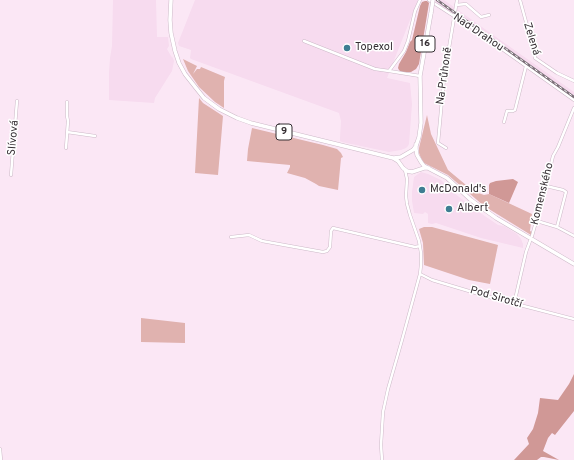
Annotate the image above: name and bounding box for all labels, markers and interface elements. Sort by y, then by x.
street label: Nad Drahou [450,11,506,55]
street label: Zelená [520,21,542,57]
road number: 16 [415,36,435,52]
place label: Topexol [355,41,393,55]
marker: Topexol [342,43,352,53]
street label: Na Průhoně [434,46,456,106]
street label: Slívová [6,120,22,156]
road number: 9 [276,124,292,140]
street label: Komenského [529,161,557,227]
place label: McDonald's [430,183,486,197]
marker: McDonald's [417,185,427,195]
place label: Albert [457,202,488,216]
marker: Albert [444,204,454,214]
street label: Pod Sirotčí [468,284,524,312]

